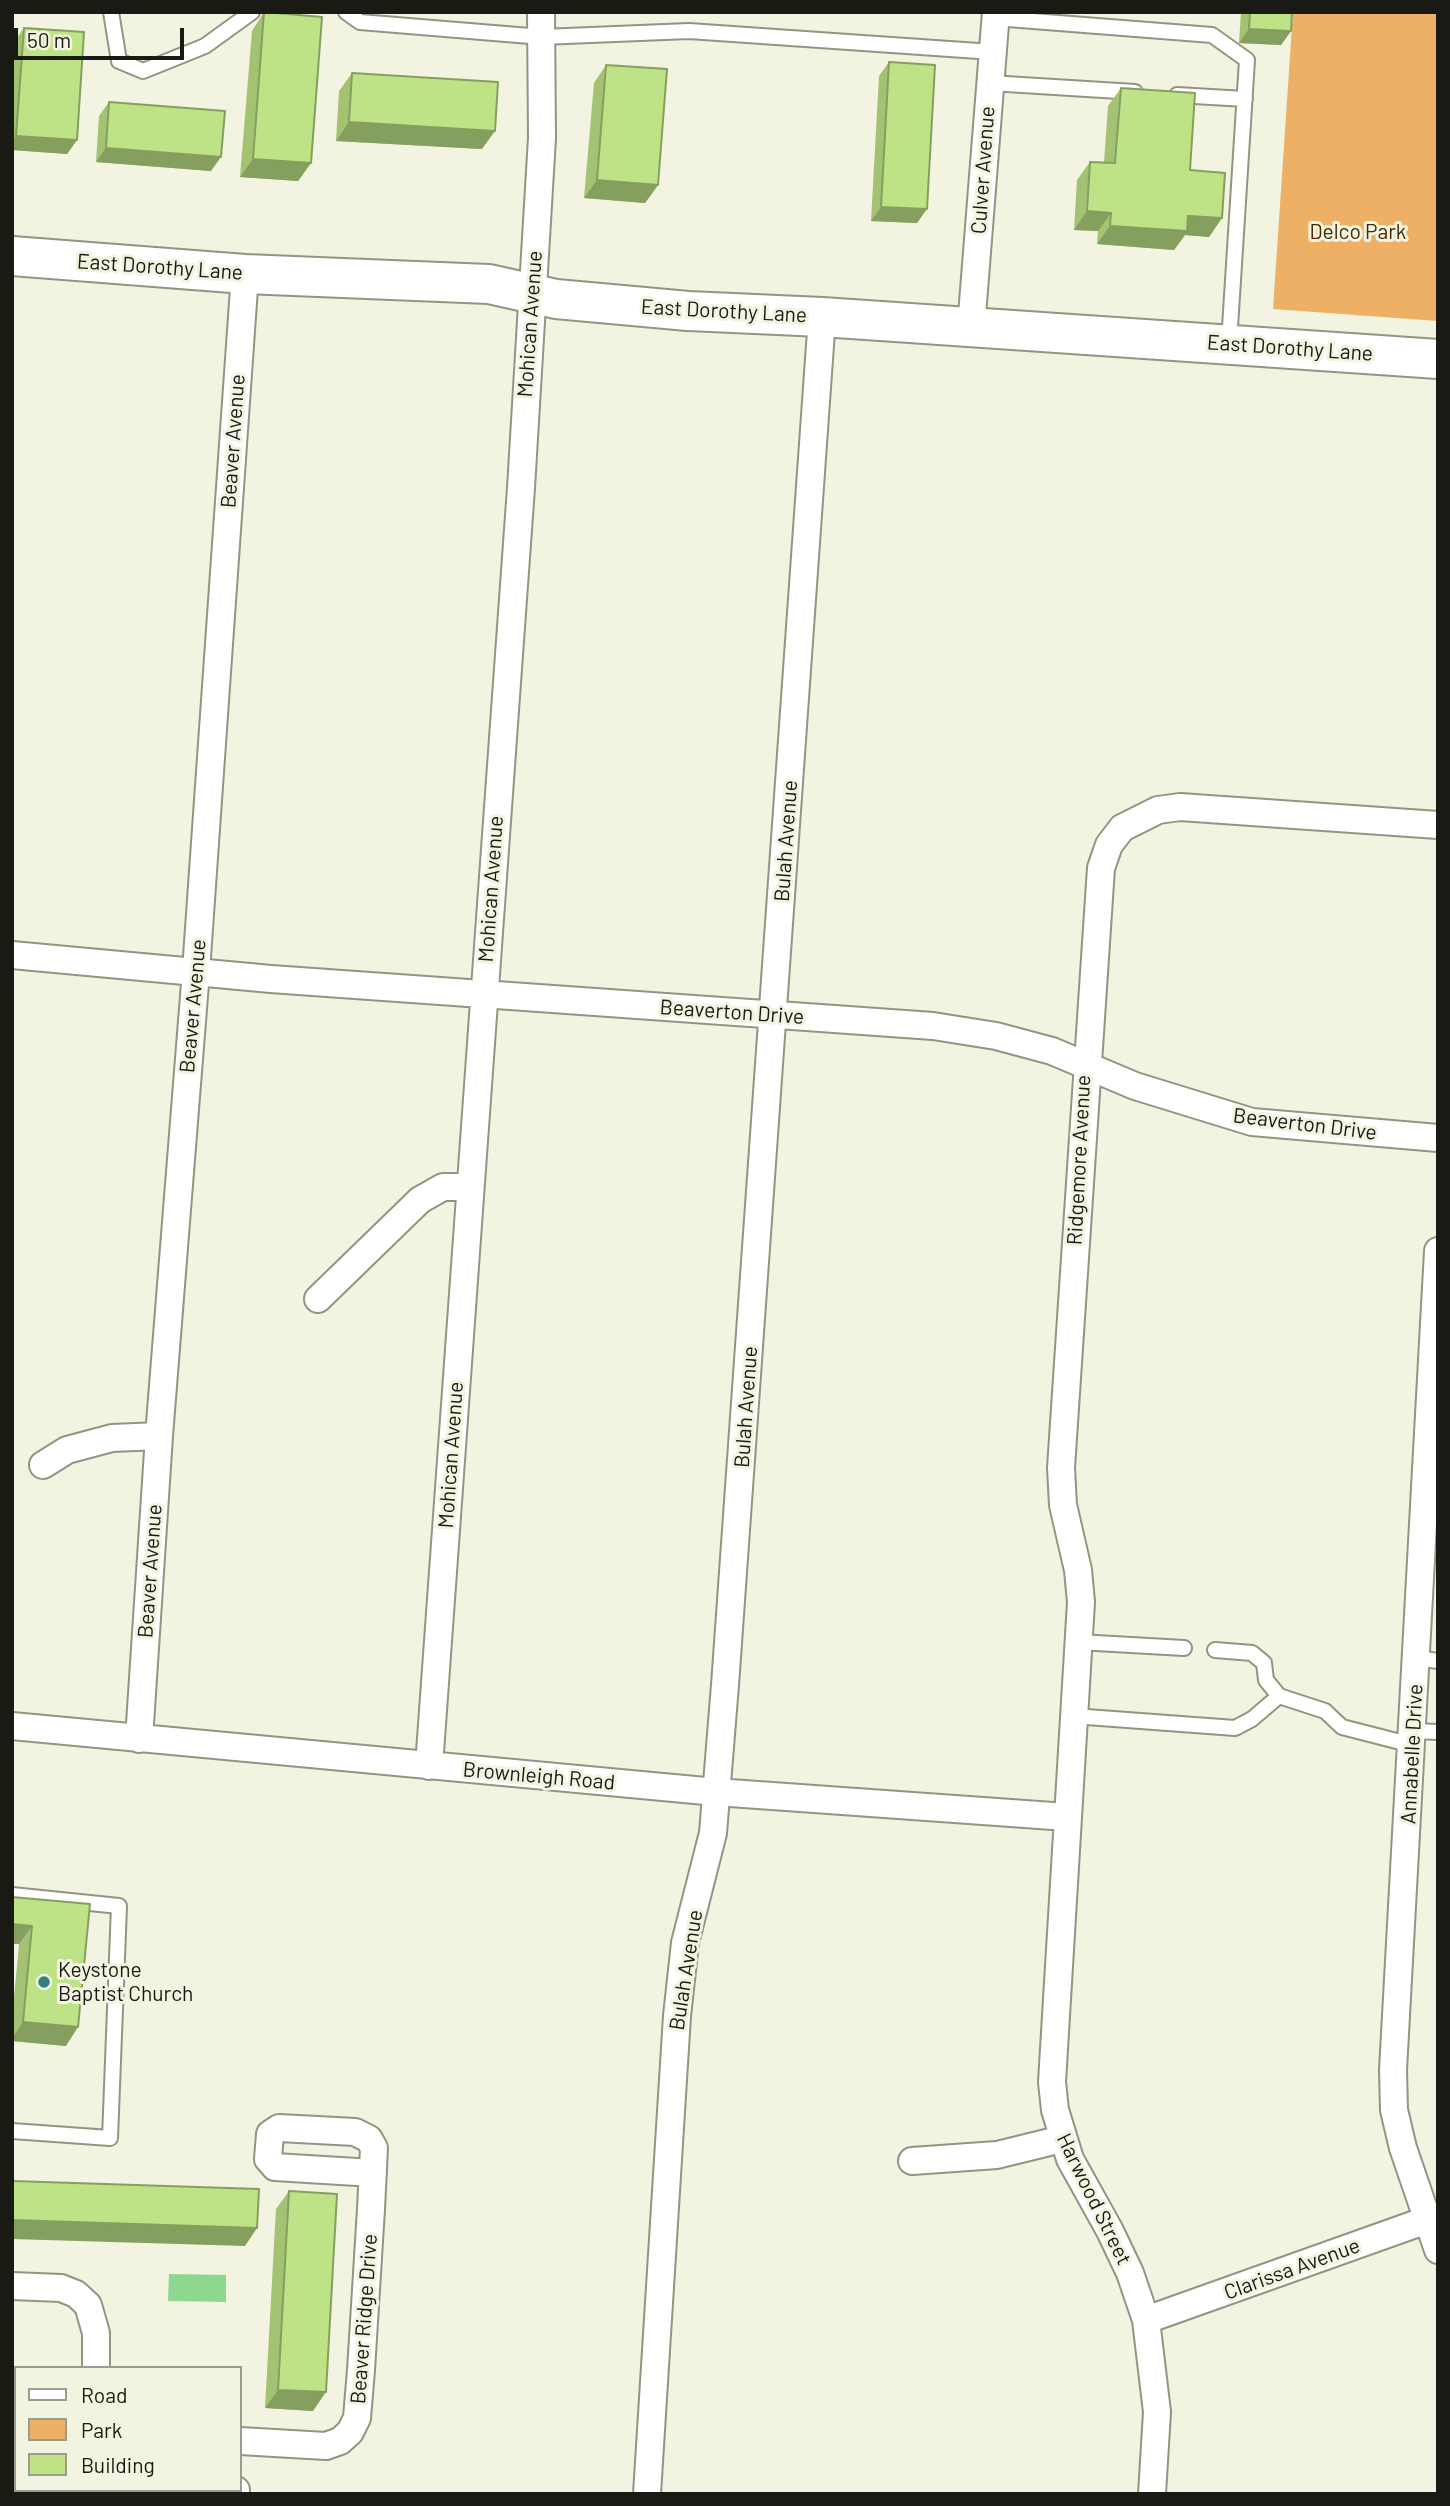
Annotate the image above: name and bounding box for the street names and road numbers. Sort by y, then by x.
street label: Culver Avenue [966,105,1000,235]
street label: East Dorothy Lane [76,249,244,285]
street label: Mohican Avenue [512,250,548,398]
street label: East Dorothy Lane [640,294,808,328]
street label: East Dorothy Lane [1206,330,1374,366]
street label: Beaver Avenue [216,373,250,509]
street label: Bulah Avenue [769,779,803,903]
street label: Mohican Avenue [473,815,509,963]
street label: Beaver Avenue [175,938,211,1074]
street label: Beaverton Drive [659,994,805,1030]
street label: Ridgemore Avenue [1062,1074,1096,1246]
street label: Beaverton Drive [1232,1103,1378,1145]
street label: Bulah Avenue [729,1345,763,1469]
street label: Mohican Avenue [433,1381,469,1529]
street label: Beaver Avenue [133,1503,167,1639]
street label: Annabelle Drive [1396,1683,1428,1825]
street label: Brownleigh Road [462,1757,616,1795]
street label: Bulah Avenue [664,1908,708,2032]
street label: Harwood Street [1051,2129,1137,2269]
street label: Beaver Ridge Drive [345,2233,383,2405]
street label: Clarissa Avenue [1221,2233,1363,2305]

